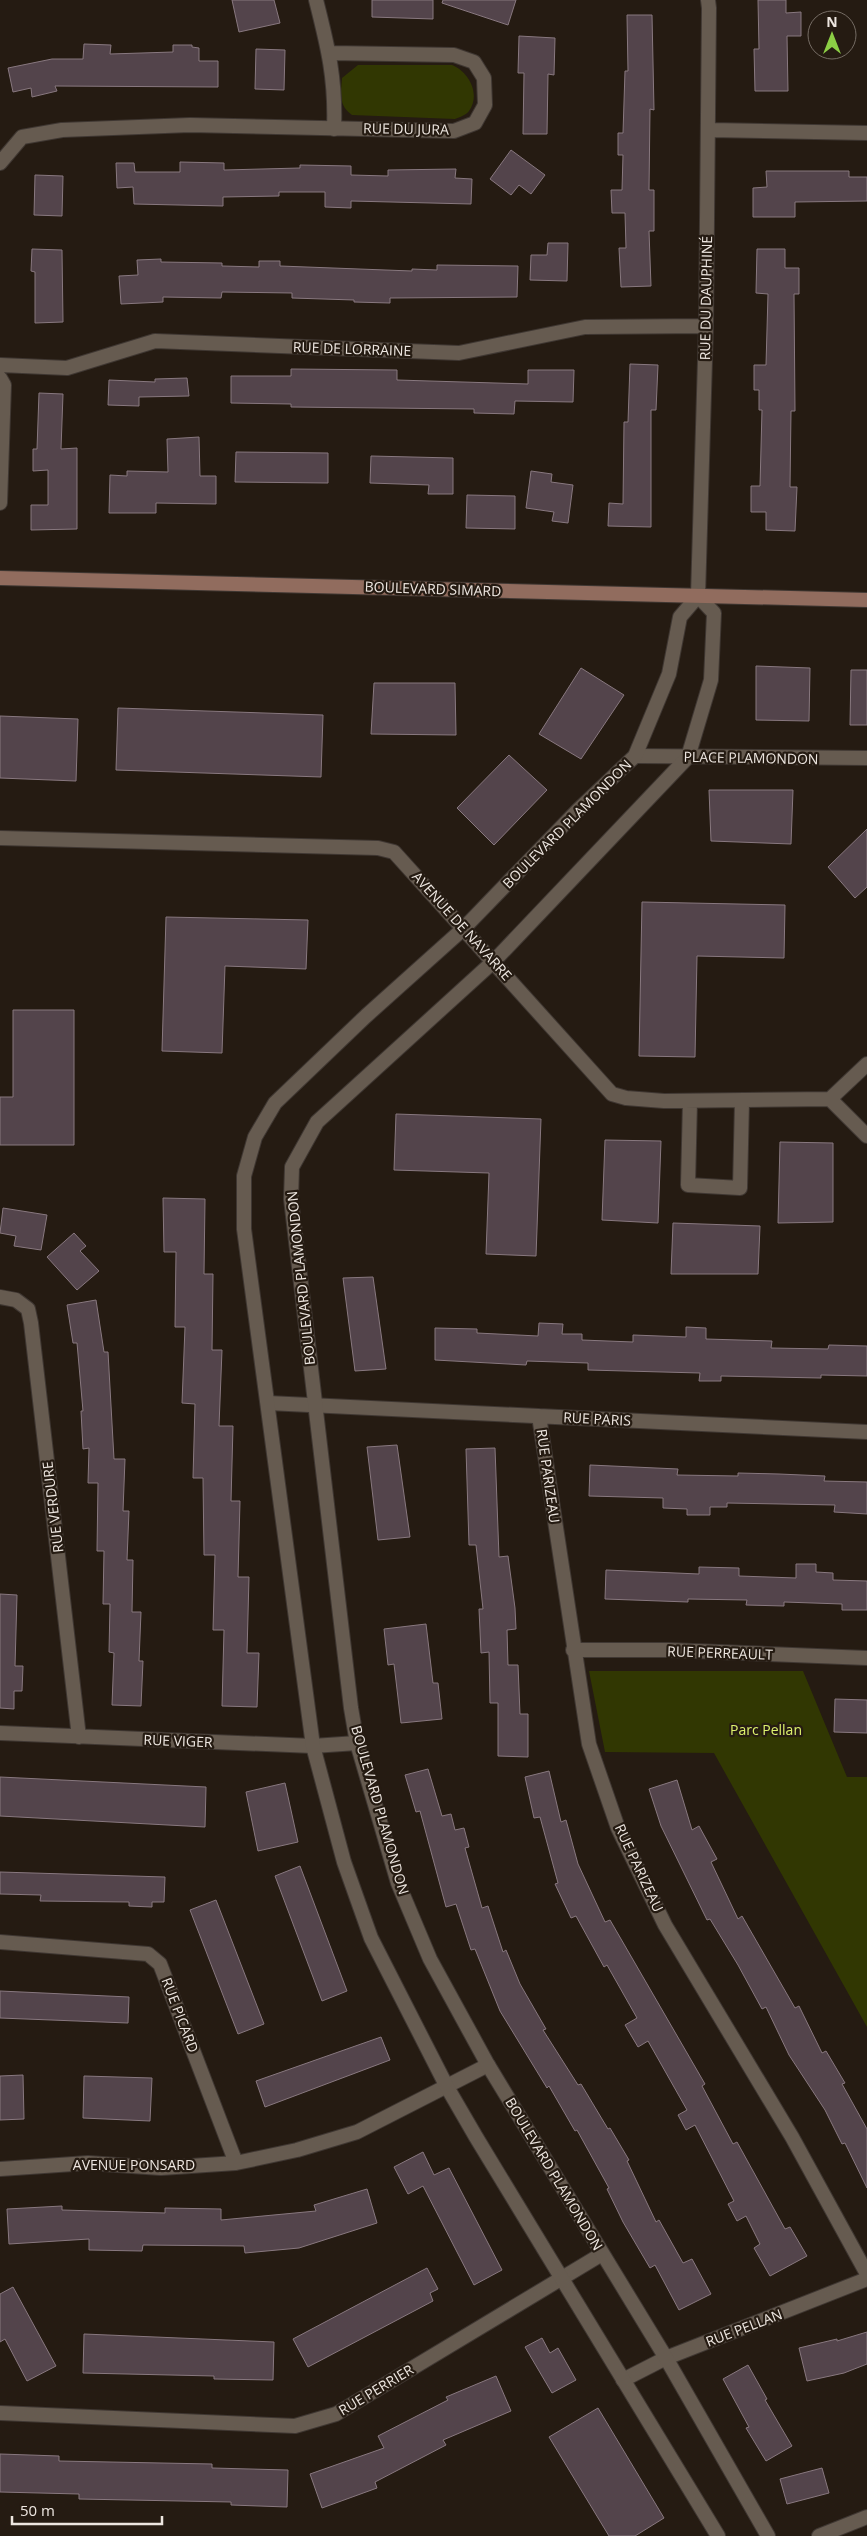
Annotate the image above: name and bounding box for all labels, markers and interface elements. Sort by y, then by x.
north arrow [807,10,857,60]
text: N [826,12,838,31]
street label: RUE DU JURA [363,118,449,139]
street label: RUE DU DAUPHINÉ [695,236,716,360]
street label: RUE DE LORRAINE [293,337,412,360]
street label: BOULEVARD SIMARD [364,577,502,600]
street label: PLACE PLAMONDON [683,747,819,768]
street label: BOULEVARD PLAMONDON [498,755,635,892]
street label: AVENUE DE NAVARRE [408,867,516,984]
street label: BOULEVARD PLAMONDON [282,1190,319,1366]
street label: RUE PARIS [563,1407,631,1430]
street label: RUE PARIZEAU [532,1428,565,1524]
street label: RUE VERDURE [37,1460,68,1554]
street label: RUE PERREAULT [667,1641,773,1664]
park label: Parc Pellan [730,1720,802,1739]
street label: BOULEVARD PLAMONDON [347,1723,414,1897]
street label: RUE VIGER [143,1730,213,1751]
street label: RUE PARIZEAU [611,1821,668,1915]
street label: RUE PICARD [157,1975,204,2055]
street label: BOULEVARD PLAMONDON [501,2094,608,2254]
street label: AVENUE PONSARD [73,2155,195,2174]
street label: RUE PELLAN [703,2304,785,2351]
street label: RUE PERRIER [335,2360,417,2419]
scale bar [12,2494,162,2526]
text: 50 m [20,2500,55,2520]

